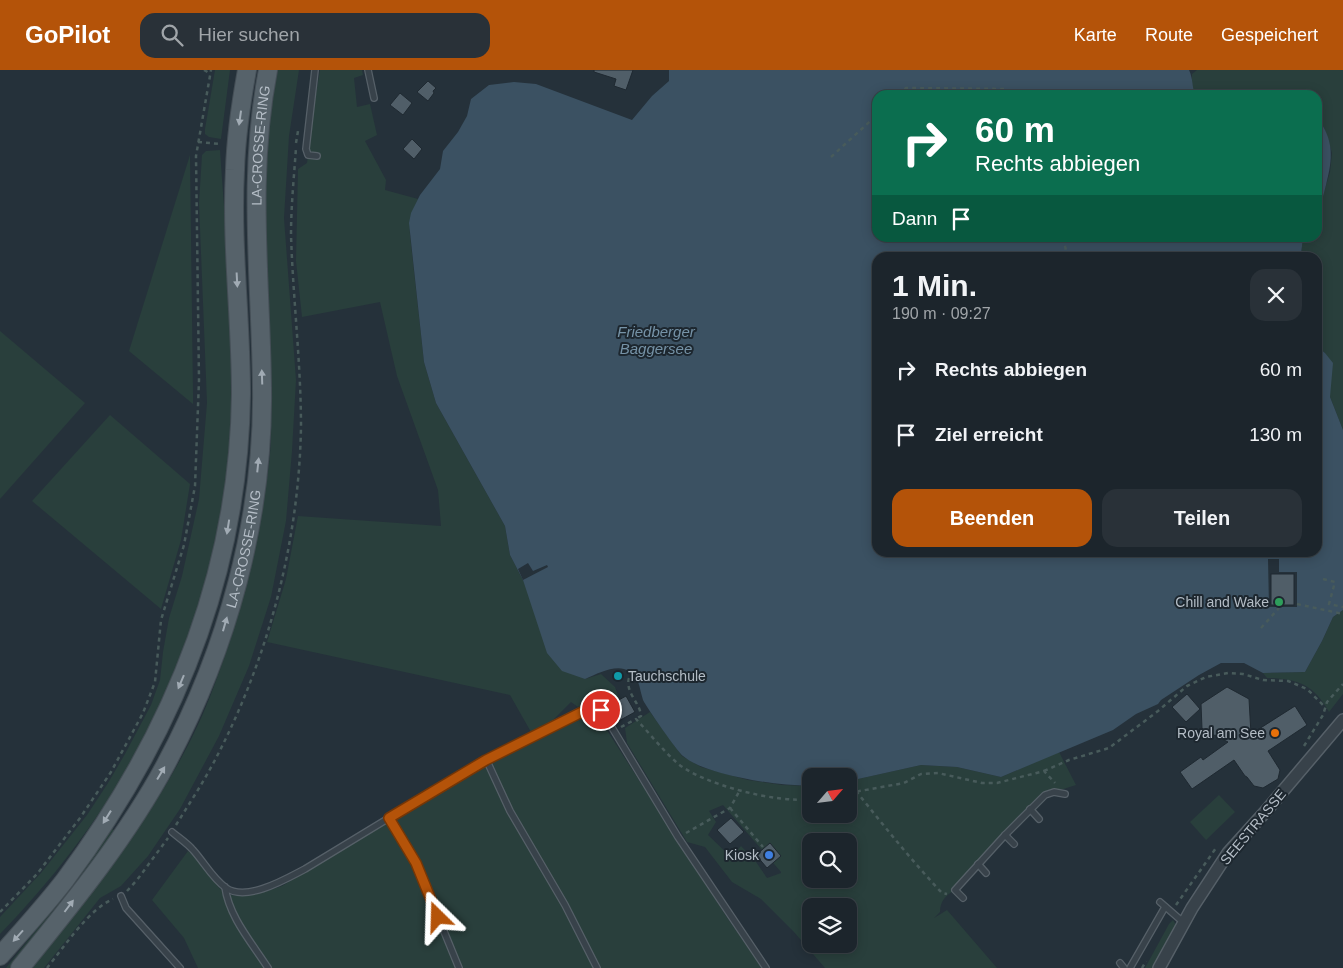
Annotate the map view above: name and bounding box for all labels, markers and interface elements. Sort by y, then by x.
search box [140,13,490,58]
text: GoPilot [25,21,110,48]
icon: search [158,21,186,49]
text: Hier suchen [198,24,300,45]
text: Karte [1074,25,1117,45]
text: Route [1145,25,1193,45]
text: Gespeichert [1221,25,1318,45]
street label: LA-CROSSE-RING [248,84,273,206]
icon: right [892,110,957,175]
text: 60 m [975,110,1055,149]
one-way arrow [235,111,243,127]
text: Rechts abbiegen [975,151,1140,176]
icon: arrive [947,205,975,233]
text: Dann [892,208,937,229]
text: 1 Min. [892,269,977,302]
button: close [1250,269,1302,321]
one-way arrow [234,273,242,289]
text: 190 m · 09:27 [892,305,991,322]
water label: Friedberger Baggersee [617,323,696,357]
icon: right [892,356,920,384]
text: Rechts abbiegen [935,359,1087,380]
text: 60 m [1260,359,1302,380]
one-way arrow [258,369,266,385]
icon: arrive [892,421,920,449]
text: Ziel erreicht [935,424,1043,445]
text: 130 m [1249,424,1302,445]
one-way arrow [254,457,262,473]
street label: LA-CROSSE-RING [223,489,264,610]
button: Beenden [892,489,1092,547]
button: Teilen [1102,489,1302,547]
one-way arrow [224,519,232,535]
place label: Chill and Wake [1175,594,1269,610]
marker: Chill and Wake [1273,596,1285,608]
one-way arrow [222,616,230,631]
place label: Tauchschule [628,668,706,684]
marker: Tauchschule [612,670,624,682]
one-way arrow [177,675,185,690]
pin [580,689,622,731]
icon: arrive [587,696,615,724]
place label: Royal am See [1177,725,1265,741]
marker: Royal am See [1269,727,1281,739]
one-way arrow [157,766,166,779]
north arrow [802,768,858,822]
map controls [802,768,857,953]
street label: SEESTRASSE [1217,786,1289,868]
one-way arrow [103,810,112,823]
button: search [802,833,857,888]
place label: Kiosk [725,847,760,863]
marker: Kiosk [763,849,775,861]
position arrow [411,890,463,942]
button: layers [802,898,857,953]
one-way arrow [64,899,74,913]
one-way arrow [12,930,23,943]

